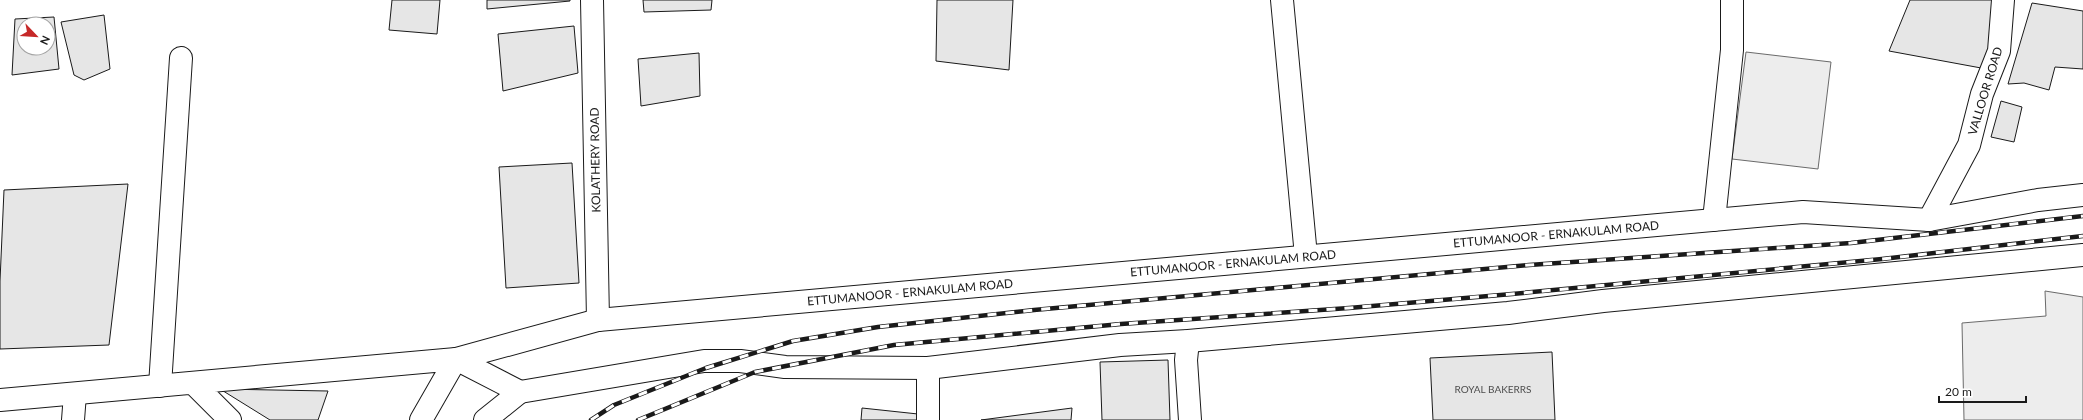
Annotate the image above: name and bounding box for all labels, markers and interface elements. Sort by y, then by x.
north arrow [16,16,56,56]
text: N [38,34,53,47]
street label: VALLOOR ROAD [1964,45,2006,137]
street label: KOLATHERY ROAD [587,107,603,213]
street label: ETTUMANOOR - ERNAKULAM ROAD [1452,218,1660,250]
street label: ETTUMANOOR - ERNAKULAM ROAD [1129,247,1337,279]
street label: ETTUMANOOR - ERNAKULAM ROAD [806,276,1014,308]
scale bar [1939,378,2026,404]
house number: ROYAL BAKERRS [1454,383,1532,395]
text: 20 m [1945,384,1972,399]

